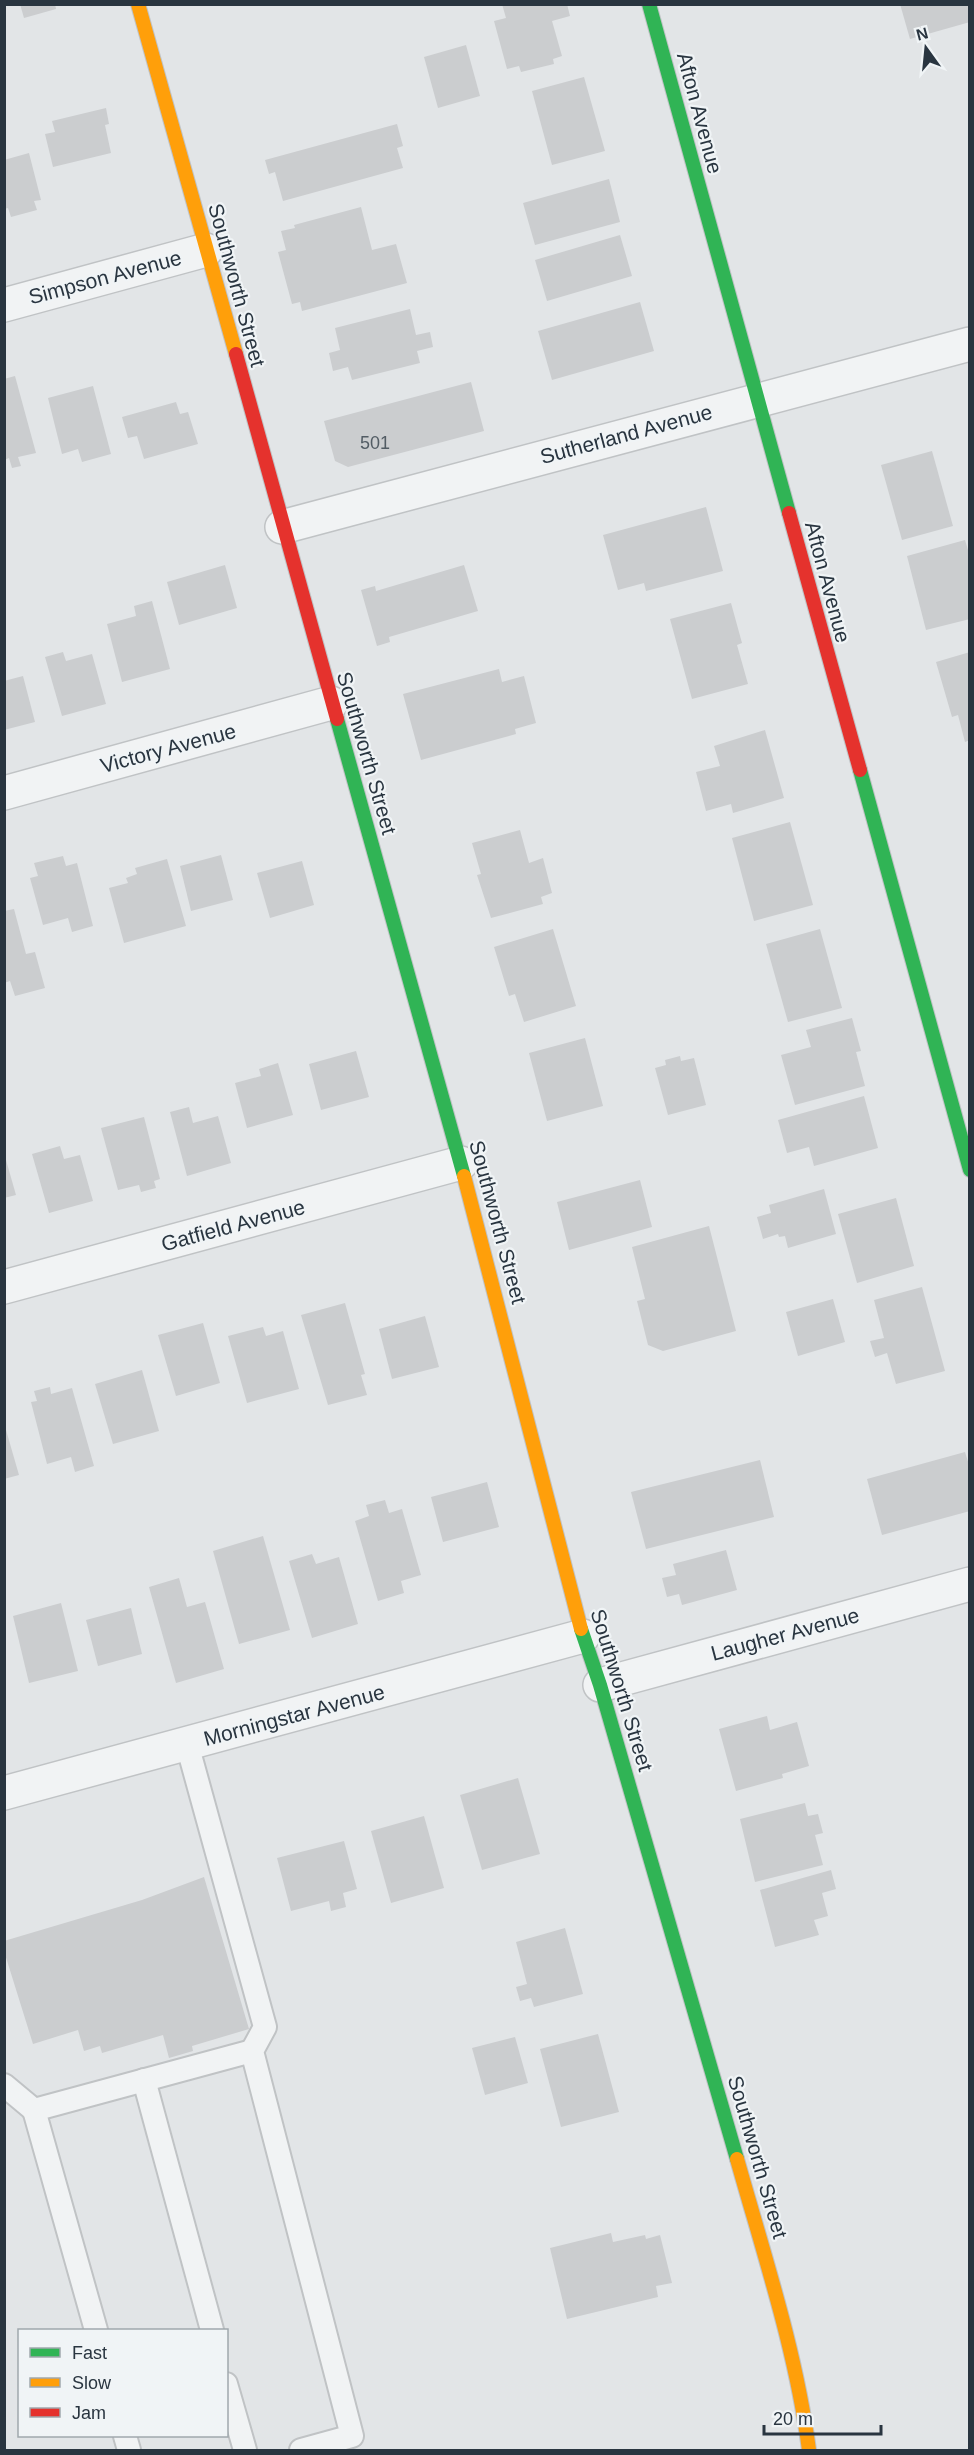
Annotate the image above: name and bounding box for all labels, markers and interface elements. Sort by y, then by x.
north arrow [896,18,956,78]
text: N [914,24,930,44]
street label: Afton Avenue [673,50,727,176]
street label: Southworth Street [204,201,270,369]
street label: Simpson Avenue [26,246,184,308]
street label: Sutherland Avenue [537,400,715,468]
house number: 501 [360,433,390,453]
street label: Afton Avenue [801,519,855,645]
street label: Southworth Street [333,669,401,837]
street label: Victory Avenue [98,719,238,777]
street label: Southworth Street [465,1138,531,1306]
street label: Gatfield Avenue [159,1195,307,1255]
street label: Laugher Avenue [708,1603,862,1665]
street label: Southworth Street [586,1606,658,1774]
street label: Morningstar Avenue [201,1680,387,1750]
street label: Southworth Street [724,2073,792,2241]
legend [18,2329,228,2437]
text: Fast [72,2343,107,2363]
text: Slow [72,2373,112,2393]
scale bar [764,2398,881,2436]
text: Jam [72,2403,106,2423]
text: 20 m [773,2409,813,2429]

